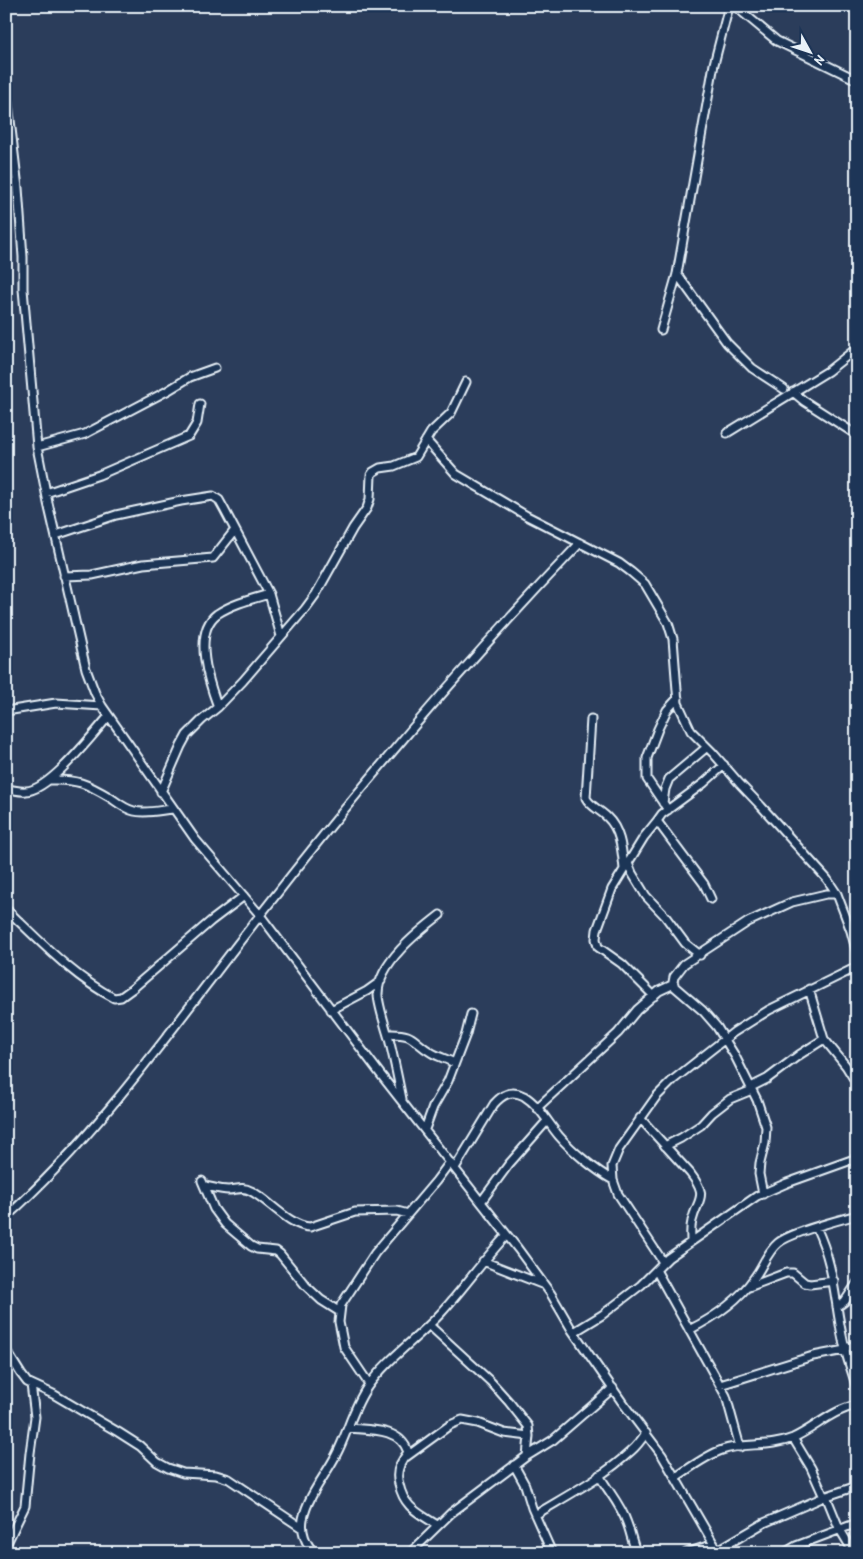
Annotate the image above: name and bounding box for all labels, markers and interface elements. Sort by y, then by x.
north arrow [786,28,836,78]
text: N [810,52,830,70]

